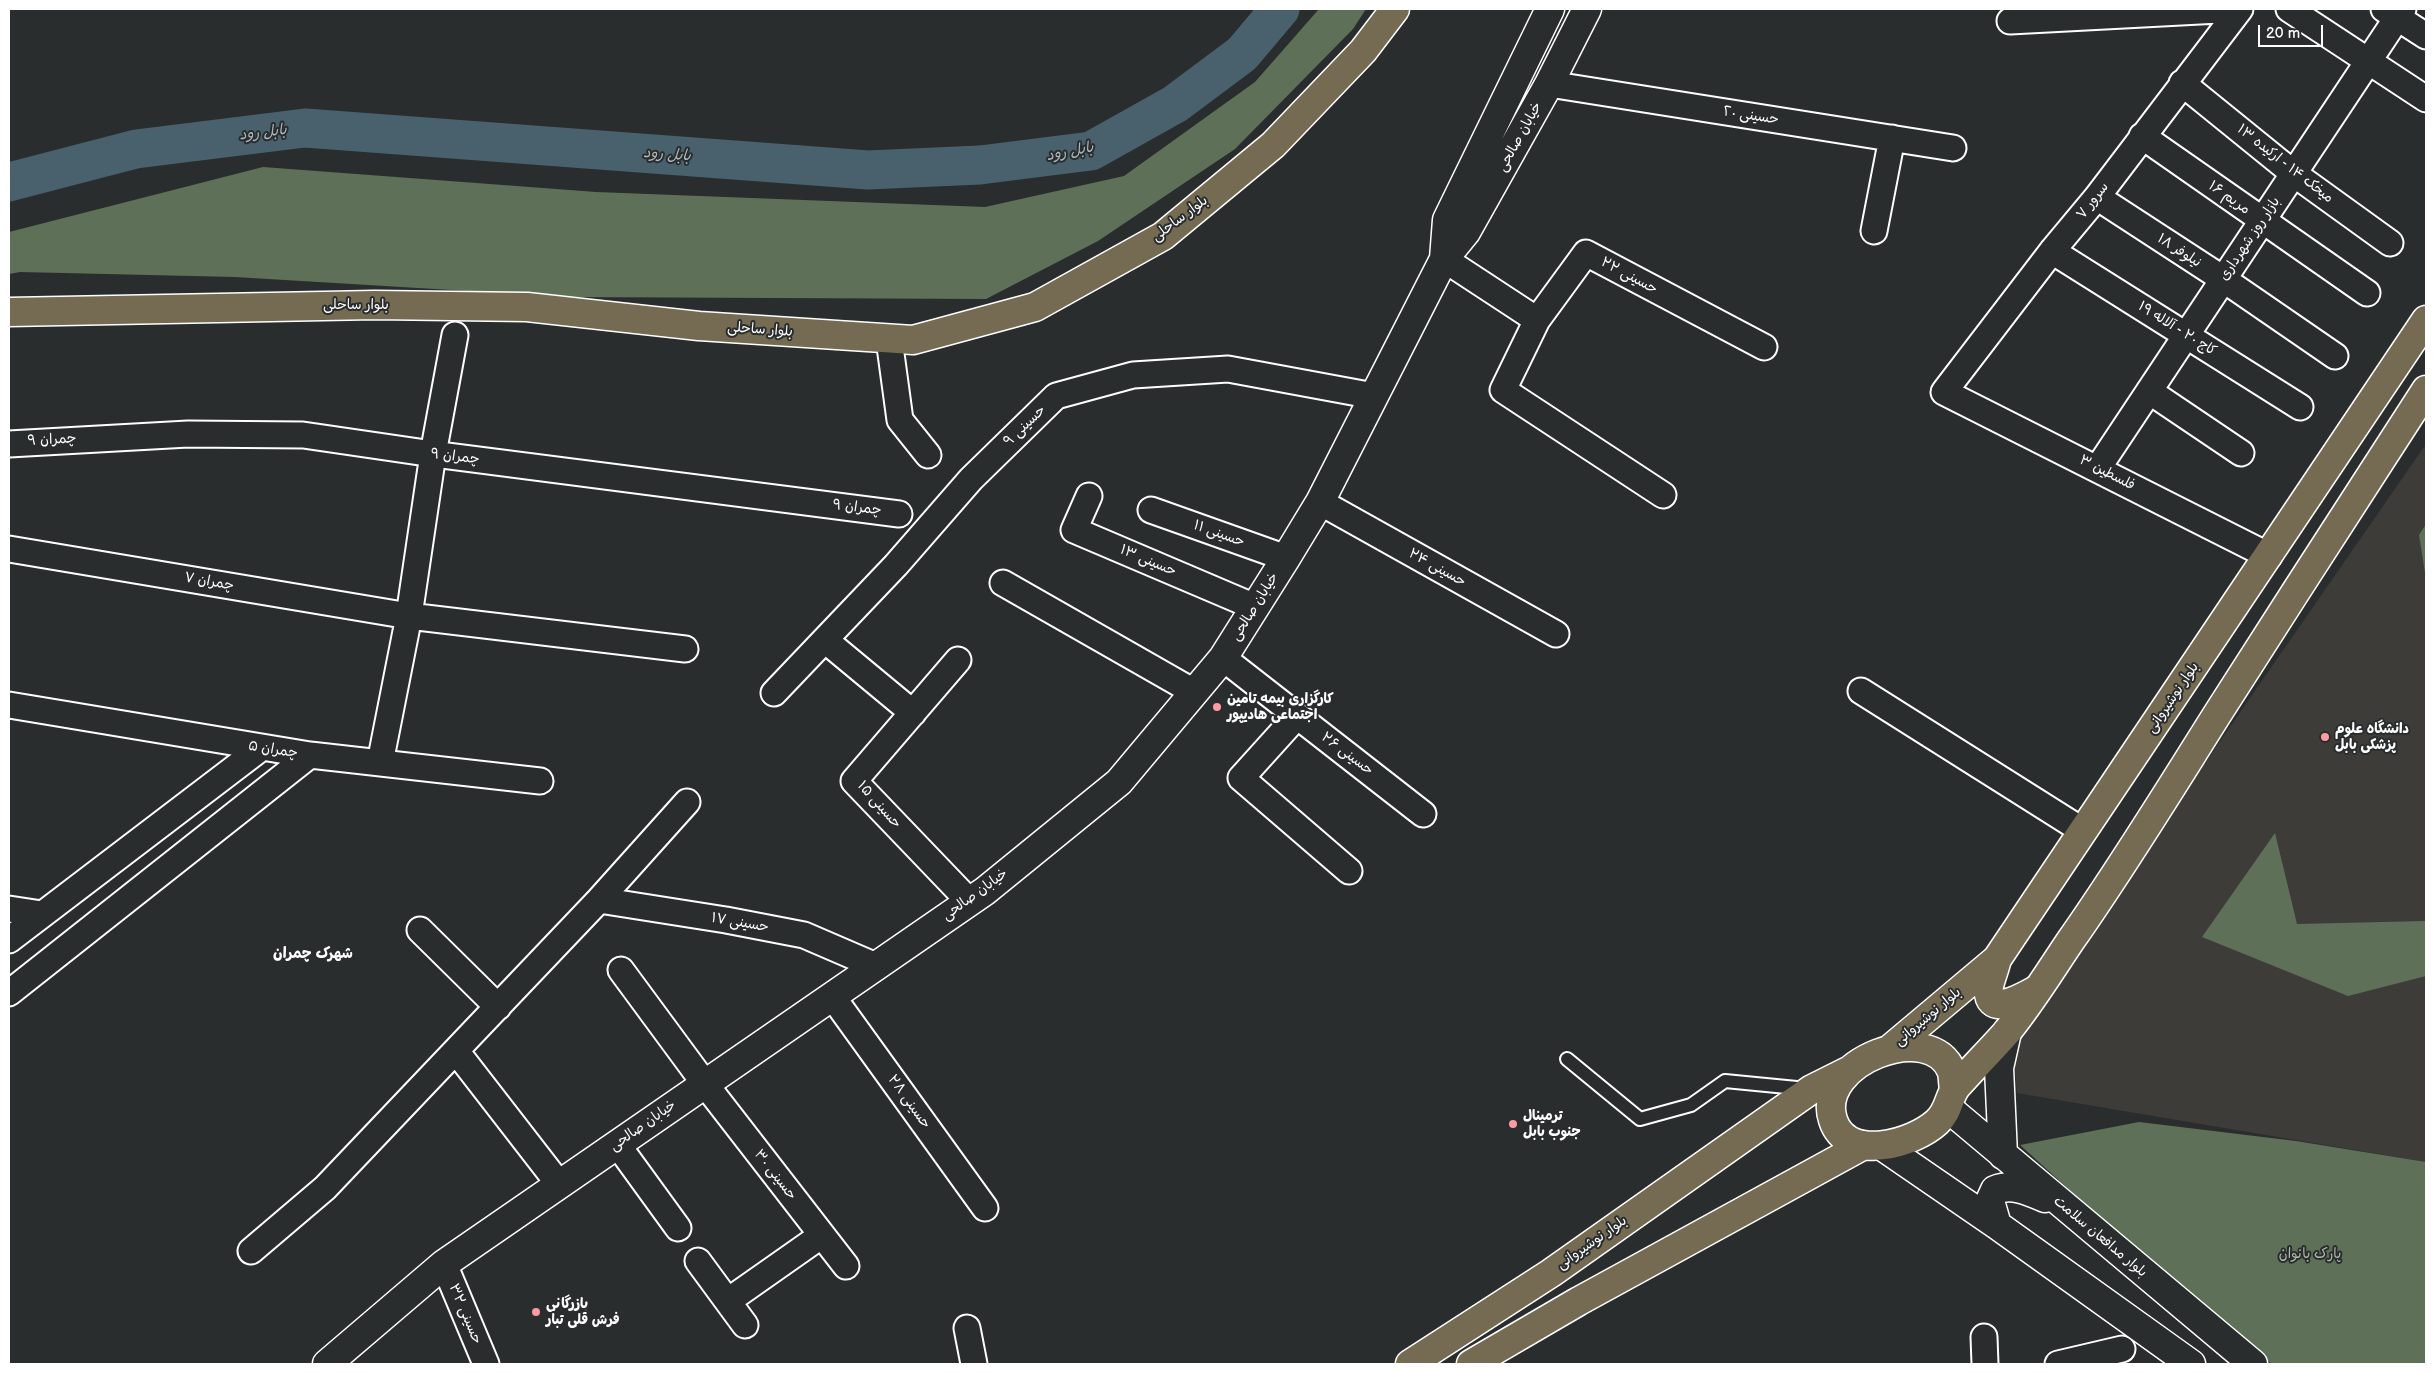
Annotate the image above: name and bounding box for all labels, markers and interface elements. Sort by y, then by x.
scale bar [2260,15,2325,47]
text: 20 m [2266,24,2300,43]
street label: خيابان صالحی [1494,99,1546,175]
street label: حسینی ٢٠ [1722,103,1780,129]
water label: بابل رود [238,121,288,145]
street label: میخک ۱۴ - ارکیده ۱۳ [2233,121,2337,207]
water label: بابل رود [1045,139,1095,165]
water label: بابل رود [643,144,691,166]
street label: مریم ۱۶ [2205,178,2253,218]
street label: سرور ۷ [2073,179,2113,223]
street label: بلوار ساحلی [1149,192,1211,246]
street label: بازار روز شهرداری [2216,194,2284,284]
street label: نیلوفر ۱۸ [2154,231,2204,271]
street label: حسینی ۲۲ [1598,254,1660,298]
street label: بلوار ساحلی [323,297,389,313]
street label: کاج ۲۰ - آلاله ۱۹ [2135,298,2219,360]
street label: بلوار ساحلی [727,319,793,341]
street label: حسینی ٩ [1001,402,1049,450]
street label: چمران ۹ [27,430,77,450]
street label: چمران ۹ [430,446,480,468]
street label: فلسطین ۳ [2076,452,2138,494]
street label: چمران ۹ [832,497,882,519]
street label: حسینی ۱۱ [1191,517,1247,551]
street label: حسینی ۱۳ [1117,542,1179,580]
street label: حسینی ۲۴ [1405,545,1469,591]
street label: چمران ۷ [183,569,235,595]
street label: خيابان صالحی [1227,570,1283,644]
street label: بلوار نوشیروانی [2143,659,2203,737]
place label: کارگزاری بیمه تامین اجتماعی هادیپور [1227,691,1334,724]
marker: کارگزاری بیمه تامین اجتماعی هادیپور [1211,701,1223,713]
place label: دانشگاه علوم پزشکی بابل [2335,721,2409,754]
street label: حسینی ۲۶ [1318,729,1376,779]
marker: دانشگاه علوم پزشکی بابل [2319,731,2331,743]
street label: چمران ۵ [247,738,299,762]
street label: حسینی ۱۵ [853,778,905,832]
street label: خيابان صالحی [939,866,1011,924]
street label: حسینی ۱۷ [710,910,770,936]
district label: شهرک چمران [273,945,353,963]
street label: بلوار نوشیروانی [1891,984,1965,1050]
street label: حسینی ۲۸ [884,1072,934,1132]
street label: خيابان صالحی [607,1097,679,1155]
place label: ترمینال جنوب بابل [1523,1108,1581,1140]
marker: ترمینال جنوب بابل [1507,1118,1519,1130]
street label: حسینی ۳۰ [750,1147,800,1203]
street label: بلوار مدافعان سلامت [2050,1193,2150,1281]
street label: بلوار نوشیروانی [1554,1213,1630,1273]
park label: پارک بانوان [2279,1246,2341,1262]
street label: حسینی ۳۲ [445,1281,485,1347]
place label: بازرگانی فرش قلی تبار [546,1296,620,1328]
marker: بازرگانی فرش قلی تبار [530,1306,542,1318]

